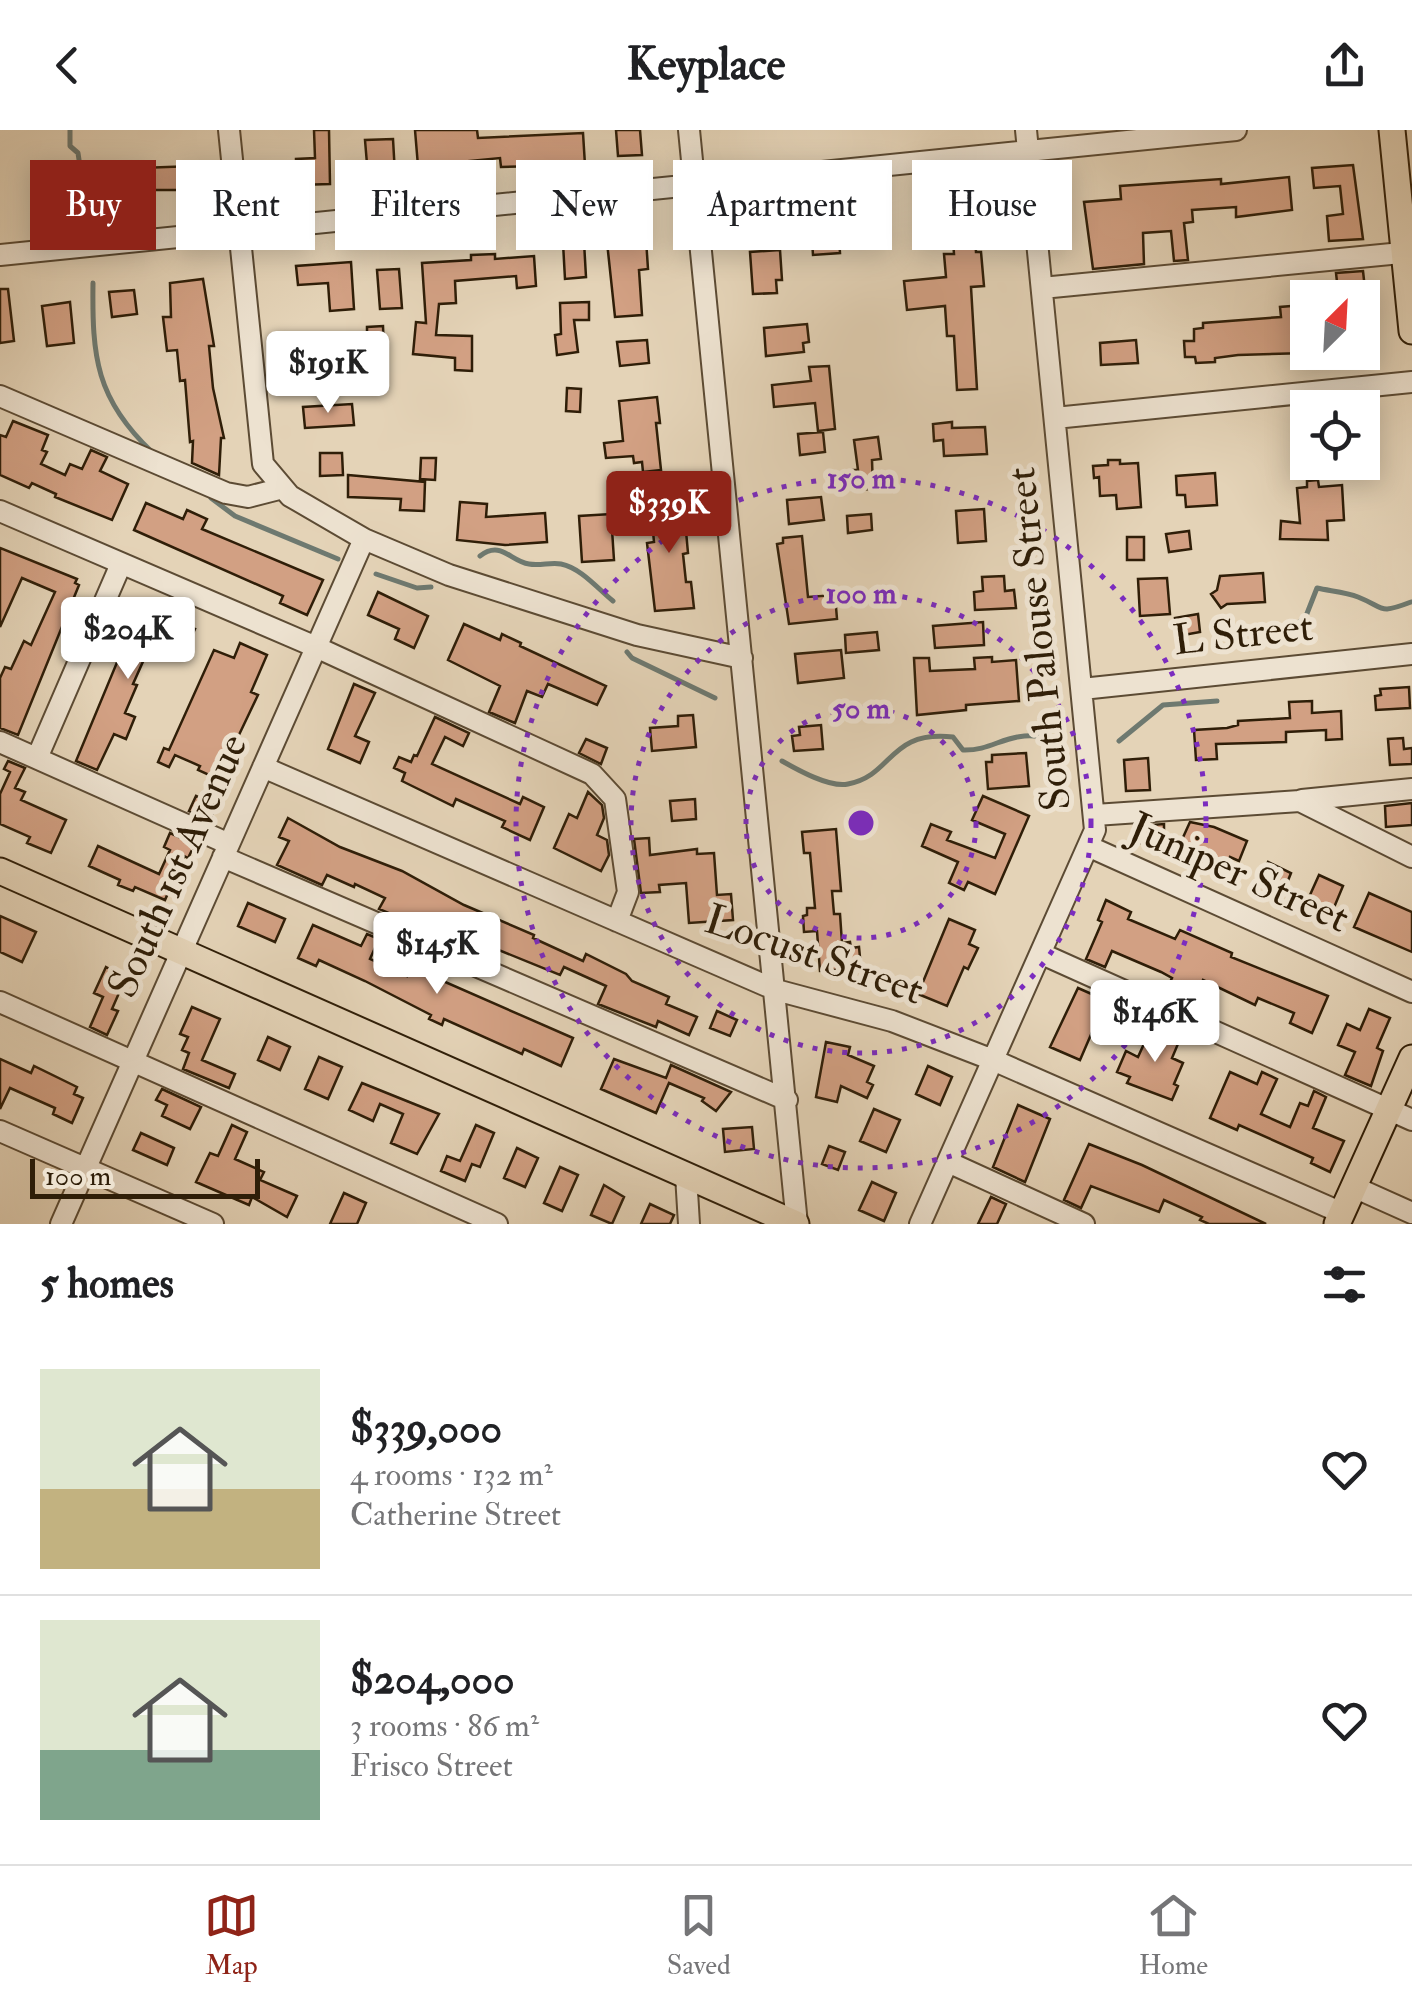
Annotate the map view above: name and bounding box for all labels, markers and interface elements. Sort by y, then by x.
text: Keyplace [627,37,785,93]
icon: back [40,38,95,93]
icon: share [1317,38,1372,93]
chip: Buy [30,160,156,250]
chip: Rent [176,160,315,250]
chip: Filters [335,160,496,250]
chip: New [516,160,653,250]
chip: Apartment [673,160,892,250]
chip: House [912,160,1072,250]
north arrow [1290,280,1380,370]
map controls [1290,280,1380,480]
pin: $191K [258,331,398,416]
text: $191K [288,343,368,383]
button: locate [1290,390,1380,480]
text: 150 m [827,460,896,497]
street label: South Palouse Street [995,465,1083,813]
pin: $339K [599,471,739,556]
text: $339K [628,483,710,523]
text: 100 m [826,575,897,612]
pin: $204K [58,597,198,682]
street label: L Street [1170,601,1316,667]
text: $204K [83,609,173,649]
text: 50 m [832,690,891,727]
street label: South 1st Avenue [97,726,259,1006]
street label: Juniper Street [1120,801,1357,945]
centre of rings [843,805,879,841]
street label: Locust Street [698,893,930,1017]
pin: $145K [367,912,507,997]
text: $145K [395,924,479,964]
pin: $146K [1085,980,1225,1065]
text: $146K [1112,992,1198,1032]
scale bar [30,1154,260,1198]
text: 100 m [45,1159,111,1194]
icon: filters [1317,1257,1372,1312]
text: 5 homes [40,1258,174,1310]
text: $339,000 [350,1403,502,1455]
icon: home [120,1409,240,1529]
icon: heart [1317,1442,1372,1497]
text: 4 rooms · 132 m² [350,1455,553,1495]
text: Catherine Street [350,1495,561,1535]
text: $204,000 [350,1654,515,1706]
icon: home [120,1660,240,1780]
icon: heart [1317,1693,1372,1748]
text: 3 rooms · 86 m² [350,1706,539,1746]
text: Frisco Street [350,1746,513,1786]
tab: Map [204,1888,259,1983]
tab: Saved [667,1888,731,1983]
tab: Home [1139,1888,1208,1983]

